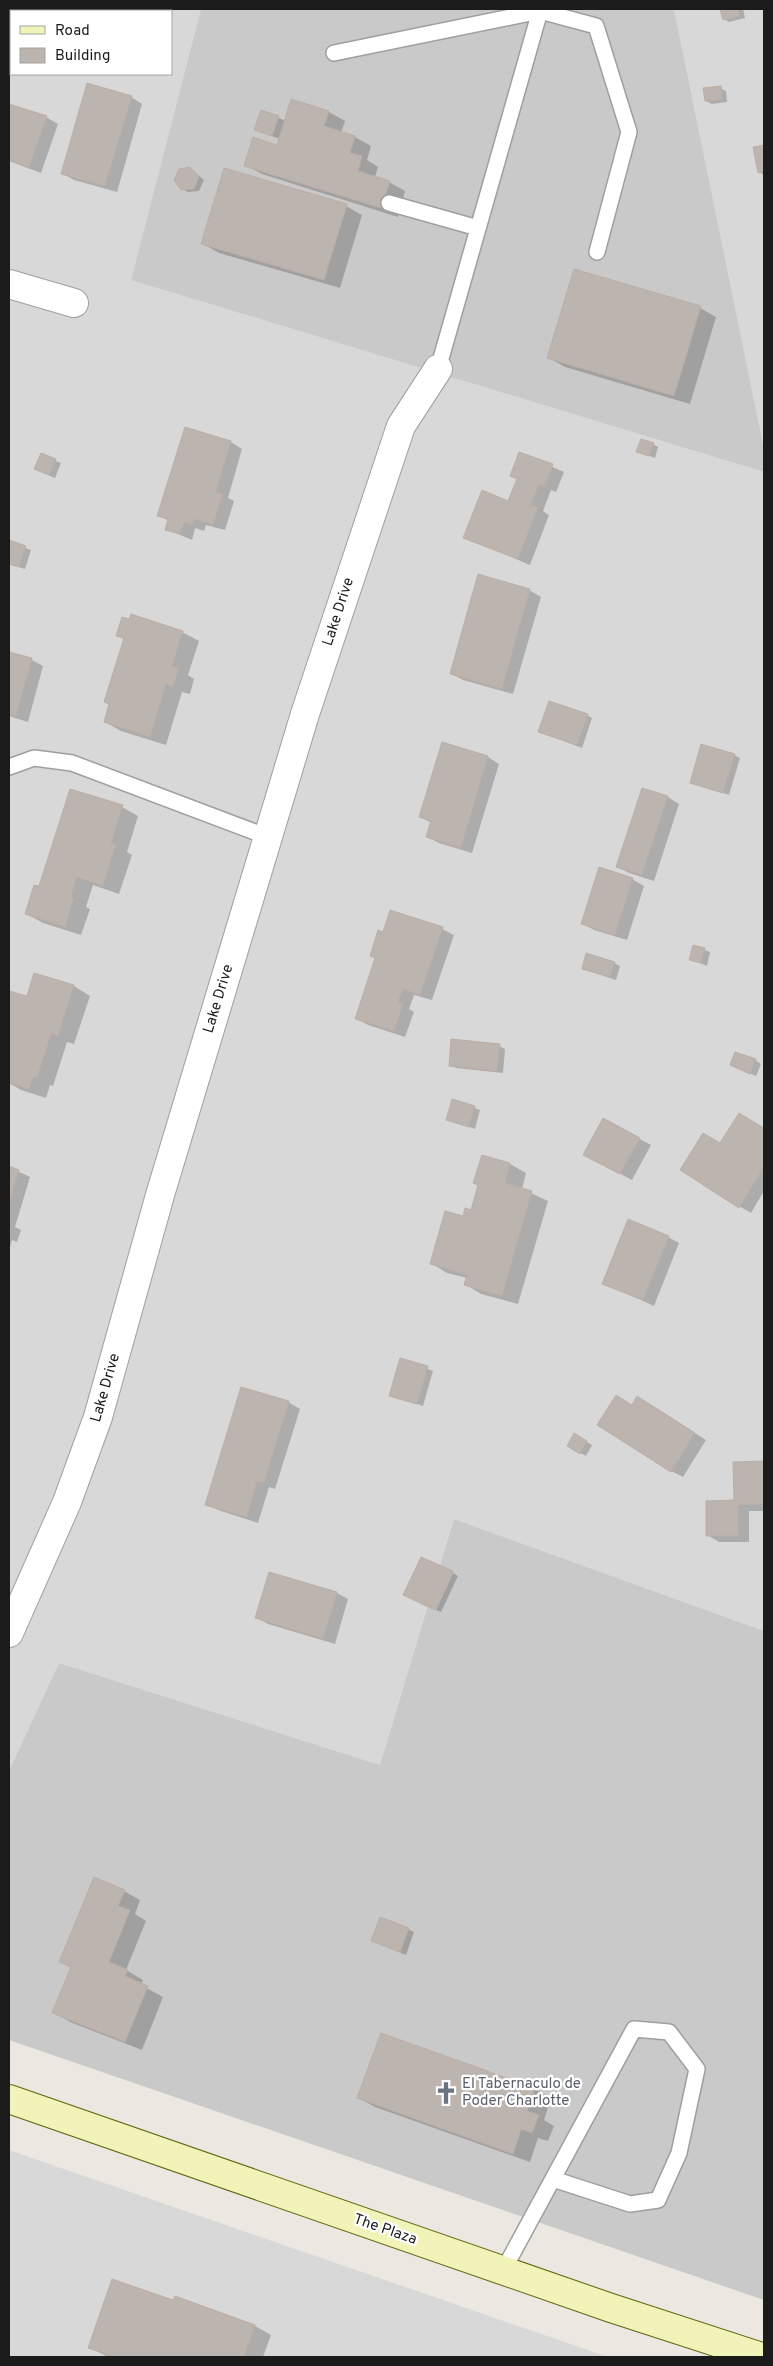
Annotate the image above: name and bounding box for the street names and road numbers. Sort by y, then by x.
street label: Lake Drive [319,575,359,649]
street label: Lake Drive [200,962,238,1036]
street label: Lake Drive [87,1351,125,1425]
street label: The Plaza [351,2210,419,2250]

